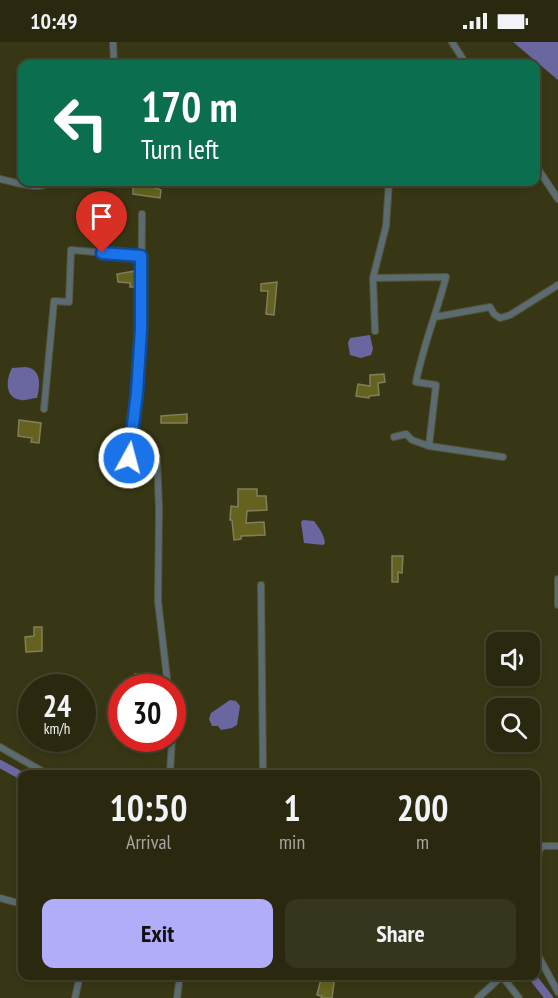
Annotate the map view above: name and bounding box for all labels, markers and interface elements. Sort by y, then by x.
text: 10:49 [30,7,78,35]
text: 170 m [141,79,238,134]
icon: left [42,84,120,162]
text: Turn left [141,132,219,166]
pin [76,191,127,253]
icon: arrive [85,200,118,233]
position arrow [97,426,161,490]
map controls [486,632,540,752]
button: sound [486,632,540,686]
speed limit sign: 30 [108,674,186,752]
text: 24 [43,686,71,725]
button: search [486,698,540,752]
text: km/h [44,719,70,738]
text: 10:50 [110,784,187,831]
text: 1 [283,784,301,831]
text: 200 [397,784,448,831]
text: Arrival [126,829,171,855]
text: min [279,829,305,855]
text: m [416,829,429,855]
button: Exit [42,899,273,968]
button: Share [285,899,516,968]

